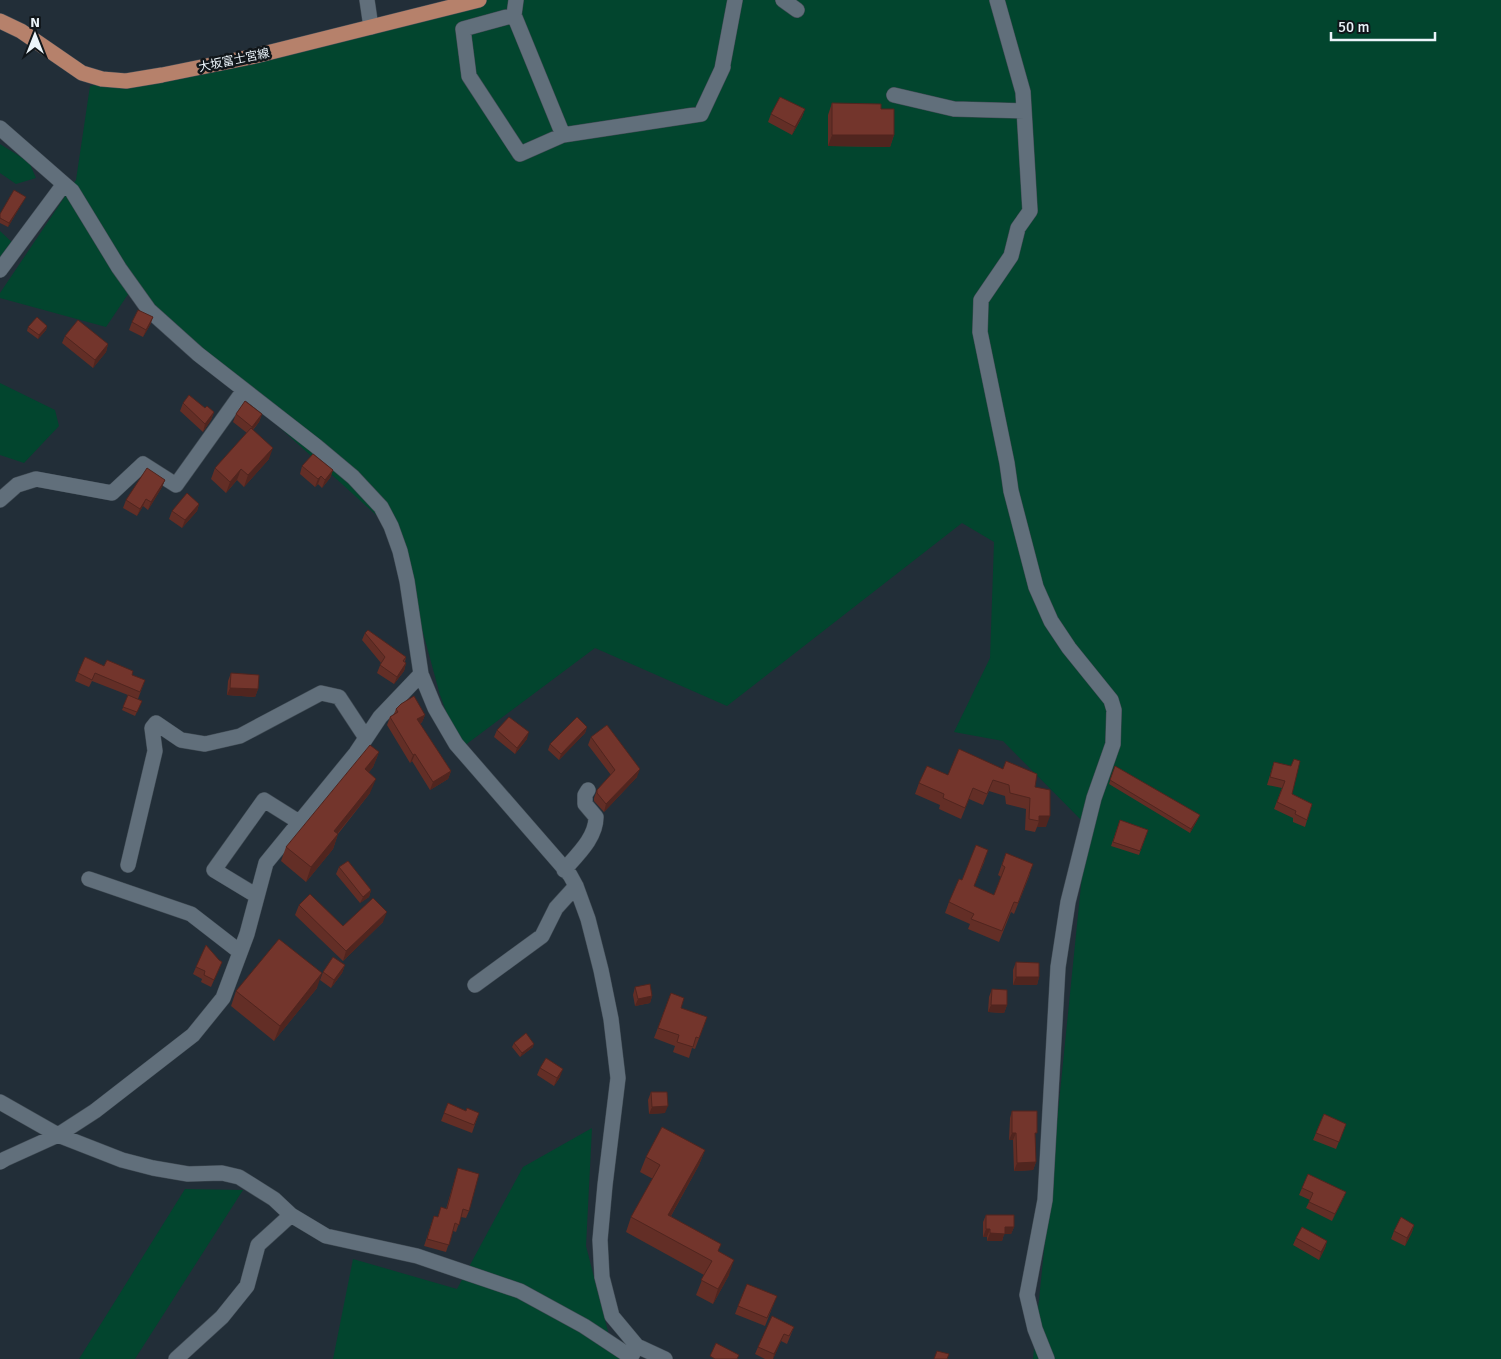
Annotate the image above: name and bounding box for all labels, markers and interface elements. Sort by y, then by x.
north arrow [10,10,60,60]
scale bar [1331,10,1435,42]
text: N [30,14,40,31]
text: 50 m [1338,18,1369,36]
street label: 大坂富士宮線 [197,46,271,75]

